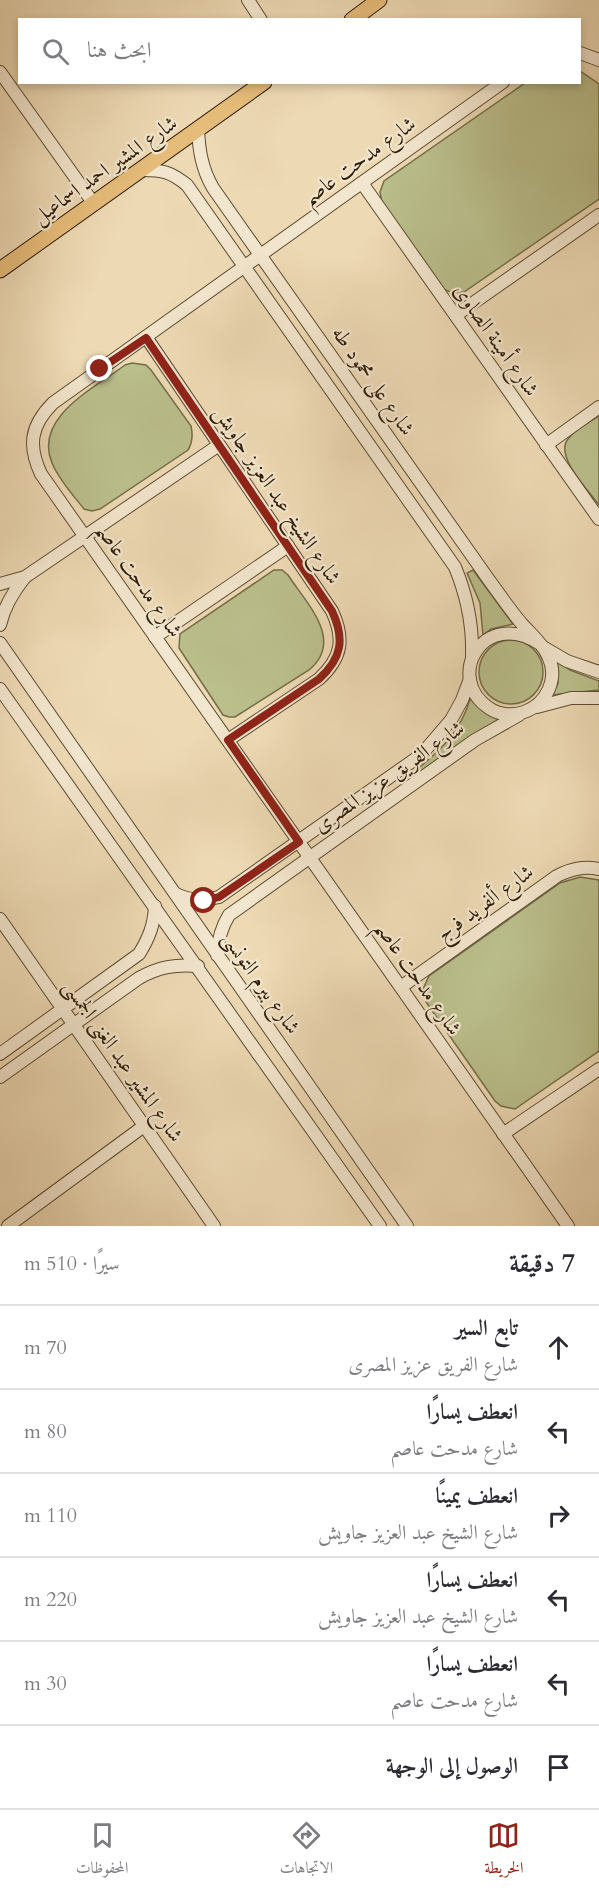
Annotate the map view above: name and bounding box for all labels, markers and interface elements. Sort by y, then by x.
search box [18,18,581,84]
icon: search [39,35,72,68]
text: ابحث هنا [87,35,152,65]
street label: شارع المشير احمد اسماعيل [27,109,185,233]
street label: شارع مدحت عاصم [296,110,425,217]
street label: شارع أمينة الصاوى [444,277,546,404]
street label: شارع على محمود طه [322,321,421,443]
route end [86,355,112,381]
street label: شارع الشيخ عبد العزيز جاويش [203,400,348,592]
street label: شارع مدحت عاصم [84,517,189,647]
street label: شارع الفريق عزيز المصرى [308,714,472,842]
street label: شارع ألفريد فرج [430,857,542,952]
route start [190,887,216,913]
street label: شارع مدحت عاصم [363,915,468,1045]
street label: شارع بيرم التونسى [212,926,307,1042]
street label: شارع المشير عبد الغنى الجمسى [54,974,190,1150]
text: 7 دقيقة [509,1246,575,1281]
text: سيرًا · 510 m [24,1250,120,1277]
text: تابع السير [455,1313,518,1343]
icon: ahead [542,1331,575,1364]
text: 70 m [24,1334,67,1361]
text: شارع الفريق عزيز المصرى [348,1351,518,1378]
text: انعطف يسارًا [427,1397,518,1427]
icon: left [542,1415,575,1448]
text: 80 m [24,1418,67,1445]
text: شارع مدحت عاصم [390,1435,518,1462]
text: انعطف يمينًا [435,1481,518,1511]
icon: right [542,1499,575,1532]
text: 110 m [24,1502,77,1529]
text: شارع الشيخ عبد العزيز جاويش [318,1519,518,1546]
text: انعطف يسارًا [427,1565,518,1595]
icon: left [542,1583,575,1616]
text: 220 m [24,1586,77,1613]
text: شارع الشيخ عبد العزيز جاويش [318,1603,518,1630]
text: انعطف يسارًا [427,1649,518,1679]
icon: left [542,1667,575,1700]
text: 30 m [24,1670,67,1697]
text: شارع مدحت عاصم [390,1687,518,1714]
text: الوصول إلى الوجهة [386,1751,518,1781]
icon: arrive [542,1751,575,1784]
tab: المحفوظات [76,1819,128,1883]
tab: الاتجاهات [280,1819,333,1883]
tab: الخريطة [484,1819,523,1883]

